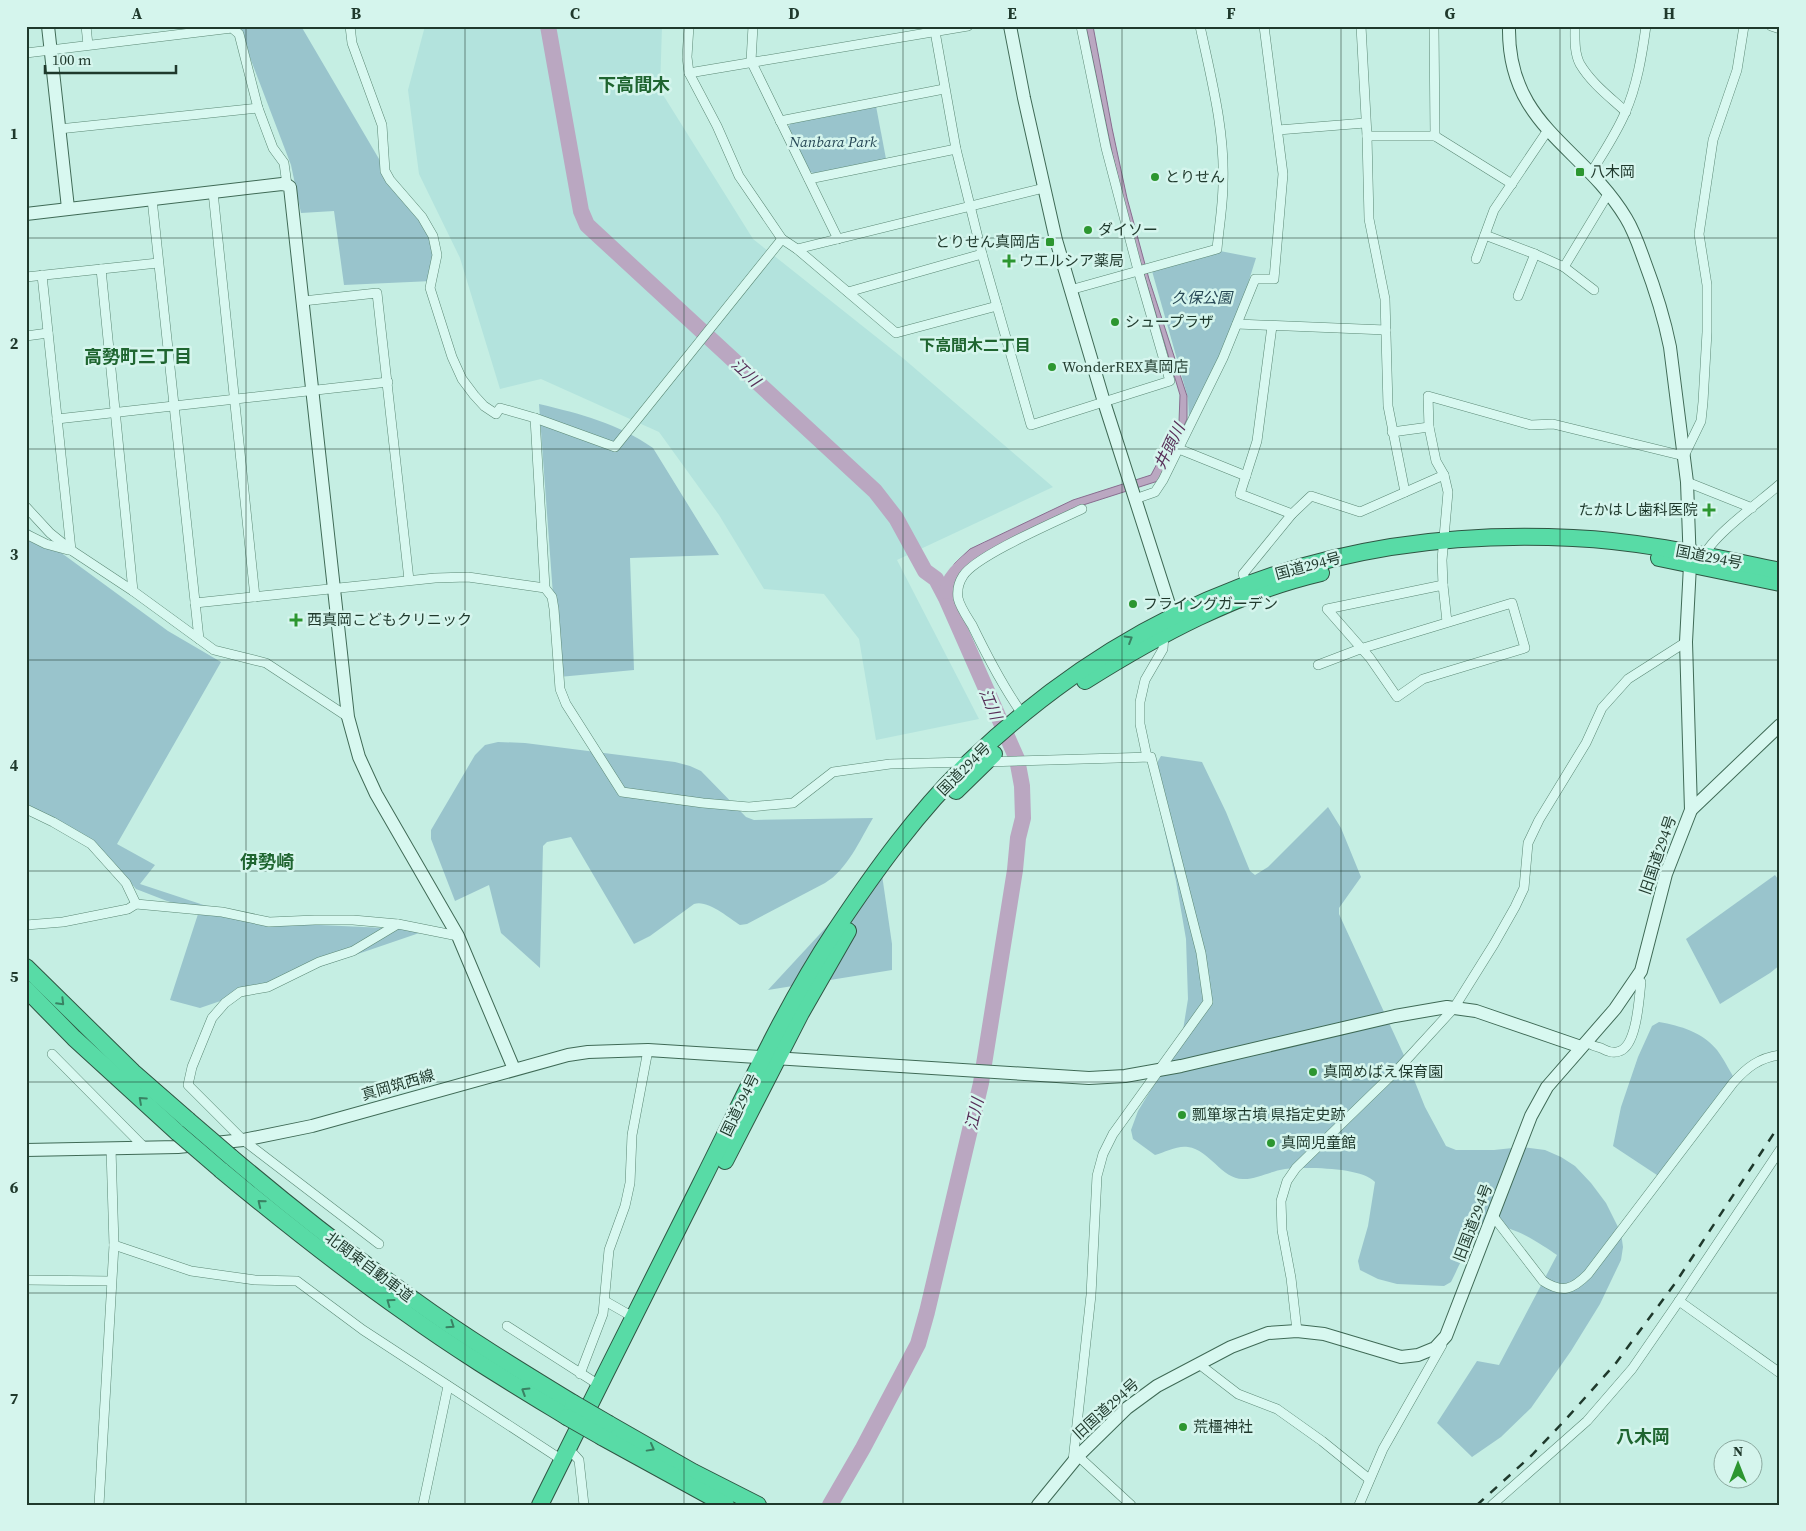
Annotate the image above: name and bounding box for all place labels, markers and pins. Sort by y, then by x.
place label: 八木岡 [1590,161,1635,182]
place label: とりせん [1165,166,1225,187]
marker: 八木岡 [1574,166,1586,178]
marker: とりせん [1149,171,1161,183]
place label: ダイソー [1098,219,1158,240]
marker: ダイソー [1082,224,1094,236]
place label: とりせん真岡店 [935,231,1040,252]
marker: とりせん真岡店 [1044,236,1056,248]
place label: ウエルシア薬局 [1019,250,1124,271]
marker: ウエルシア薬局 [1003,255,1015,267]
place label: シュープラザ [1125,311,1214,332]
marker: シュープラザ [1109,316,1121,328]
place label: WonderREX真岡店 [1062,356,1188,377]
marker: WonderREX真岡店 [1046,361,1058,373]
place label: たかはし歯科医院 [1579,499,1698,520]
marker: たかはし歯科医院 [1702,503,1716,517]
place label: フライングガーデン [1143,593,1278,614]
marker: フライングガーデン [1127,598,1139,610]
place label: 西真岡こどもクリニック [307,609,472,630]
marker: 西真岡こどもクリニック [289,613,303,627]
place label: 真岡めばえ保育園 [1323,1061,1443,1082]
marker: 真岡めばえ保育園 [1307,1066,1319,1078]
place label: 瓢箪塚古墳 県指定史跡 [1192,1104,1346,1125]
marker: 瓢箪塚古墳 県指定史跡 [1176,1109,1188,1121]
place label: 真岡児童館 [1281,1132,1356,1153]
marker: 真岡児童館 [1265,1137,1277,1149]
place label: 荒橿神社 [1193,1416,1253,1437]
marker: 荒橿神社 [1177,1421,1189,1433]

